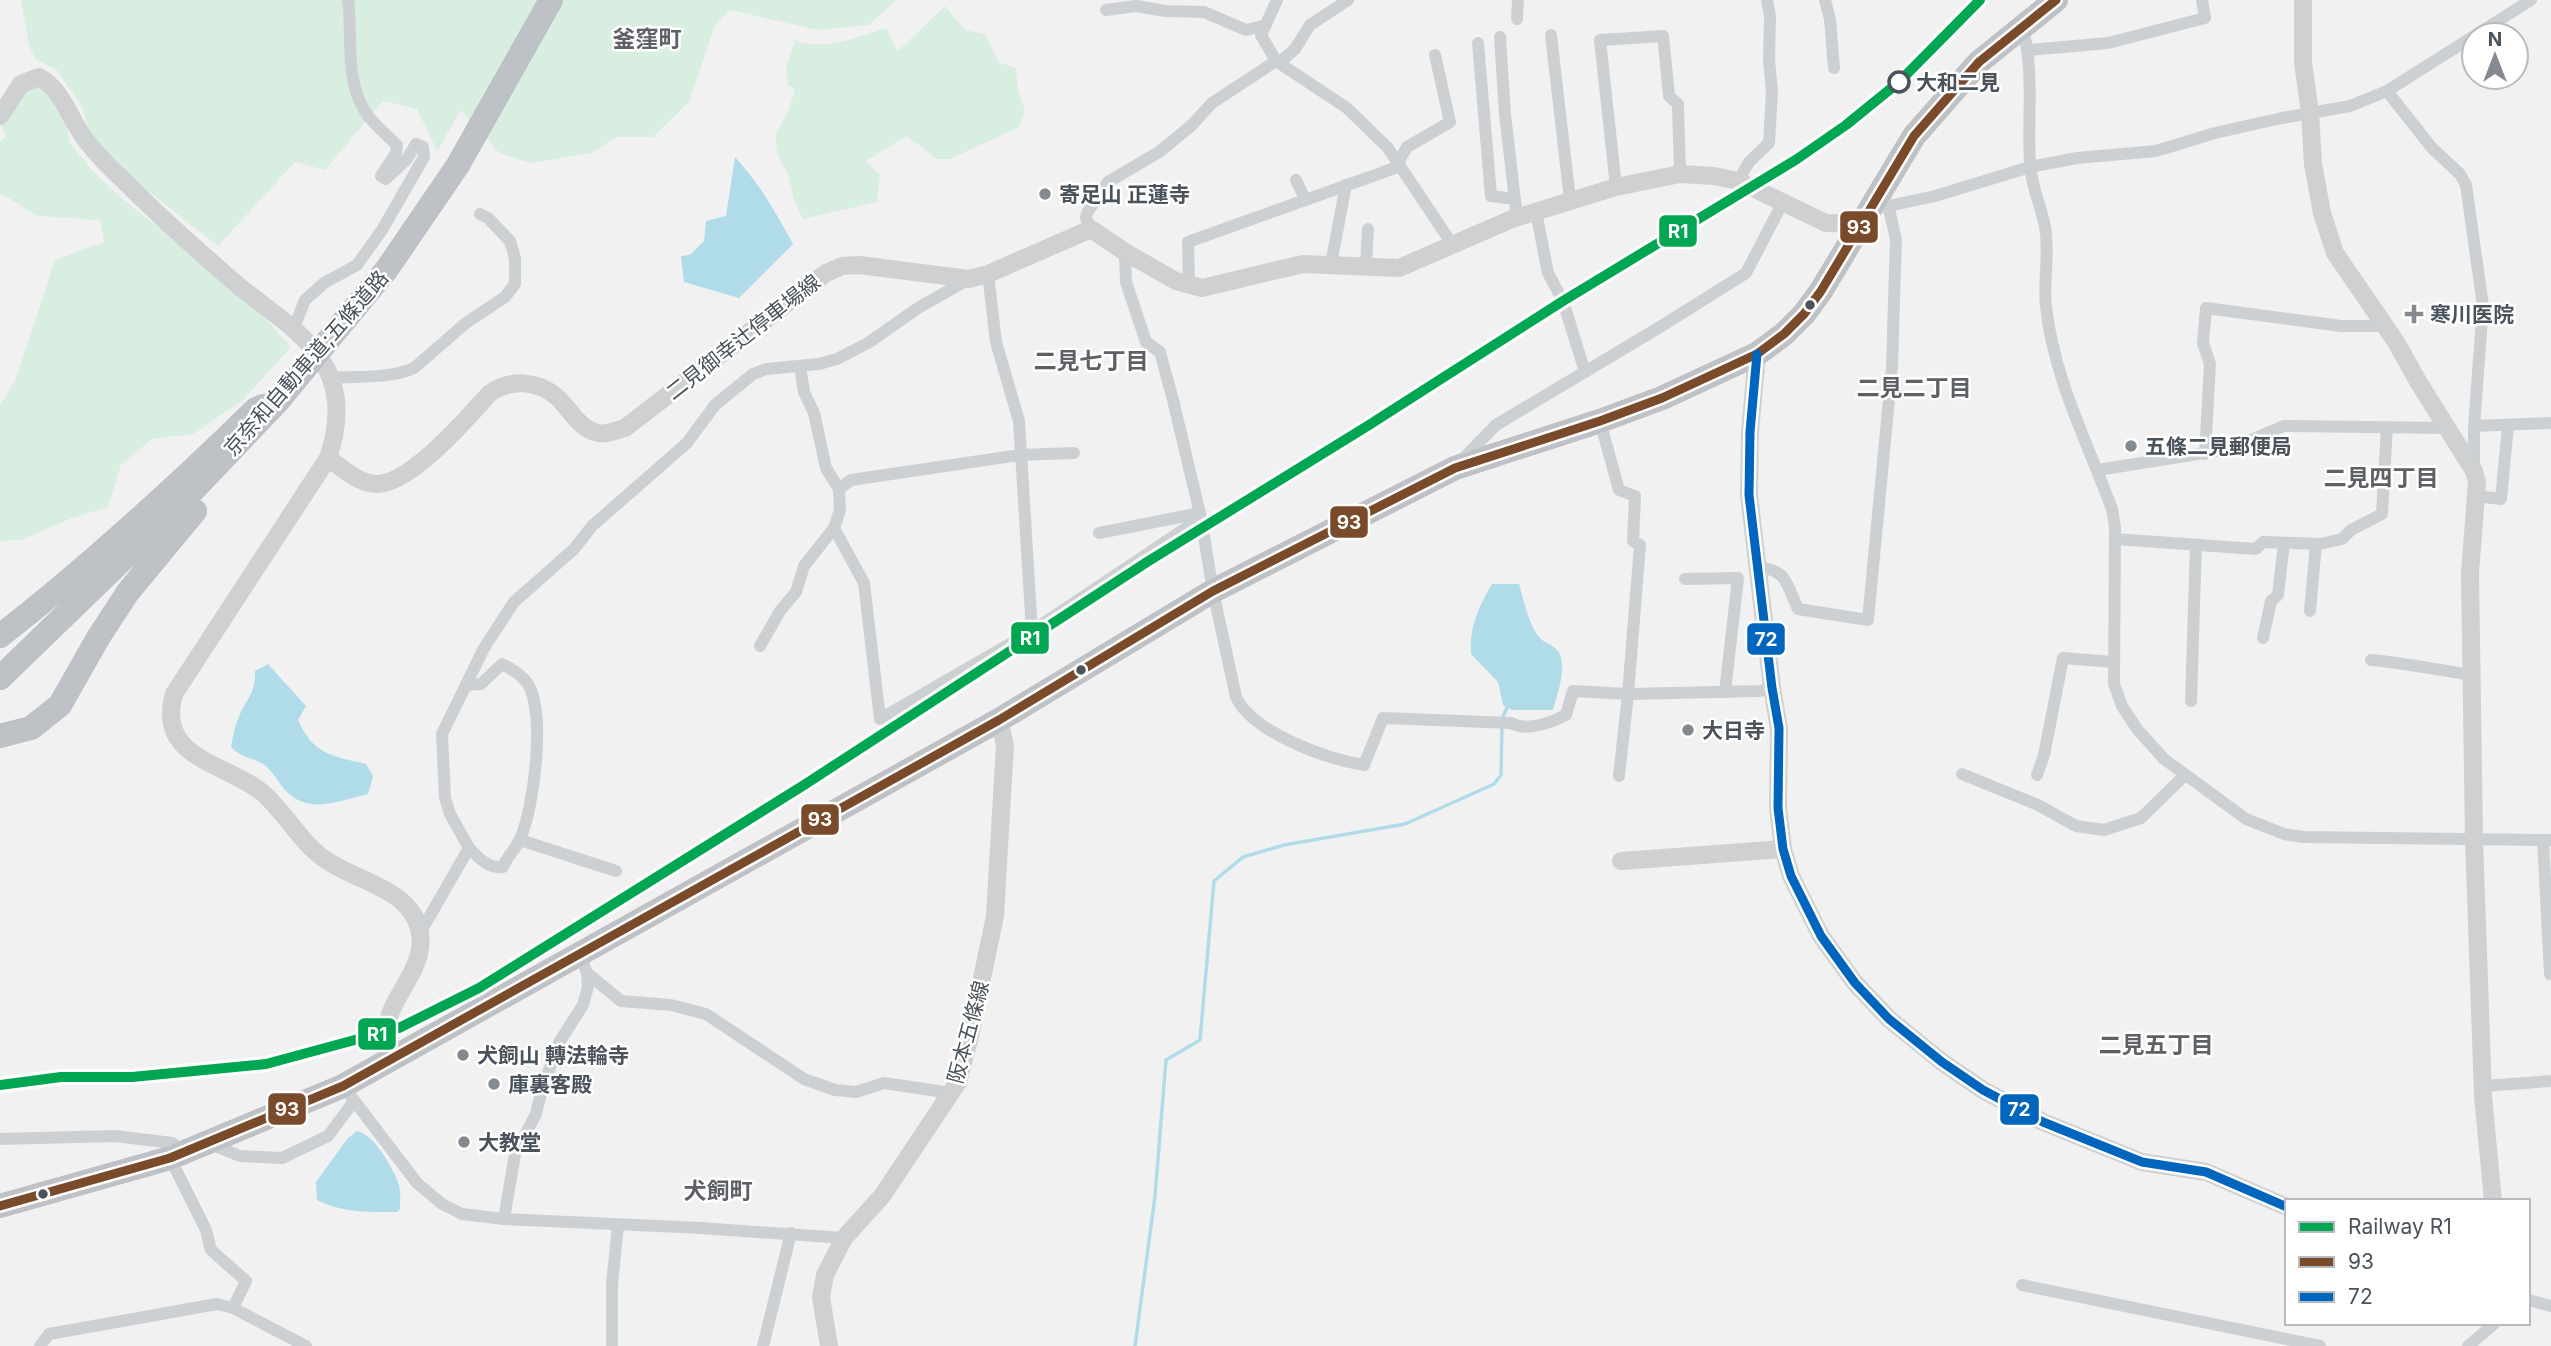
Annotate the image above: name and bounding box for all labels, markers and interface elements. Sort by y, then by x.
north arrow [2460,21,2530,91]
district label: 釜窪町 [613,25,682,53]
text: N [2488,28,2502,51]
place label: 大和二見 [1916,70,2000,95]
marker: 大和二見 [1888,71,1910,93]
place label: 寄足山 正蓮寺 [1059,182,1190,207]
marker: 寄足山 正蓮寺 [1037,186,1053,202]
line badge: 93 [1839,210,1879,244]
line badge: R1 [1658,214,1698,248]
text: 93 [1847,216,1871,239]
text: R1 [1668,220,1688,243]
street label: 京奈和自動車道;五條道路 [219,265,393,461]
street label: 二見御幸辻停車場線 [661,269,825,405]
unlabelled marker [1803,298,1817,312]
place label: 寒川医院 [2430,302,2514,327]
marker: 寒川医院 [2404,304,2424,324]
district label: 二見七丁目 [1034,347,1149,375]
district label: 二見二丁目 [1857,374,1972,402]
place label: 五條二見郵便局 [2145,434,2292,459]
marker: 五條二見郵便局 [2123,438,2139,454]
district label: 二見四丁目 [2324,464,2439,492]
line badge: 93 [1329,505,1369,539]
text: 93 [1337,511,1361,534]
line badge: R1 [1010,621,1050,655]
line badge: 72 [1746,622,1786,656]
text: R1 [1020,627,1040,650]
text: 72 [1754,628,1778,651]
unlabelled marker [1074,663,1088,677]
place label: 大日寺 [1702,718,1765,743]
marker: 大日寺 [1680,722,1696,738]
line badge: 93 [800,803,840,836]
text: 93 [808,808,832,831]
street label: 阪本五條線 [942,978,994,1086]
line badge: R1 [357,1017,397,1051]
text: R1 [367,1023,387,1046]
district label: 二見五丁目 [2099,1031,2214,1059]
place label: 犬飼山 轉法輪寺 [477,1043,629,1068]
marker: 犬飼山 轉法輪寺 [455,1047,471,1063]
place label: 庫裏客殿 [508,1072,592,1097]
marker: 庫裏客殿 [486,1076,502,1092]
line badge: 93 [267,1092,307,1126]
line badge: 72 [1999,1093,2040,1126]
text: 93 [275,1098,299,1121]
text: 72 [2007,1098,2031,1121]
place label: 大教堂 [478,1130,541,1155]
marker: 大教堂 [456,1134,472,1150]
district label: 犬飼町 [684,1177,753,1205]
unlabelled marker [36,1187,50,1201]
legend [2285,1199,2530,1325]
text: Railway R1 [2348,1214,2452,1239]
text: 93 [2348,1249,2374,1274]
text: 72 [2348,1284,2373,1309]

